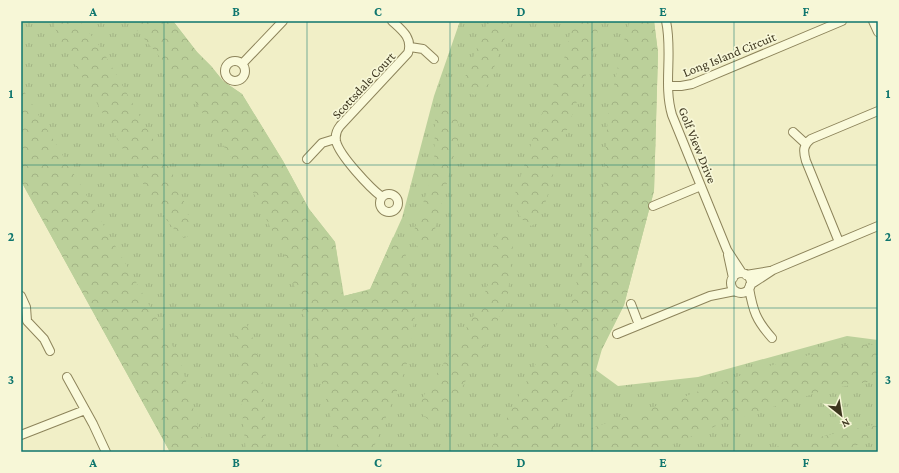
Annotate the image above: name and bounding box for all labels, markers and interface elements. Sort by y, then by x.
text: A [88,4,97,19]
text: B [232,4,240,19]
text: C [374,4,382,19]
text: D [517,4,526,19]
text: E [659,4,667,19]
text: F [803,4,810,19]
street label: Long Island Circuit [681,29,778,80]
street label: Scottsdale Court [329,48,399,122]
text: 1 [9,86,14,101]
text: 1 [886,86,891,101]
street label: Golf View Drive [675,105,720,186]
text: 2 [8,229,15,244]
text: 2 [885,229,892,244]
text: 3 [8,372,14,387]
text: 3 [885,372,891,387]
north arrow [821,395,861,435]
text: N [839,417,852,431]
text: A [88,455,97,470]
text: B [232,455,240,470]
text: C [374,455,382,470]
text: D [517,455,526,470]
text: E [659,455,667,470]
text: F [803,455,810,470]

